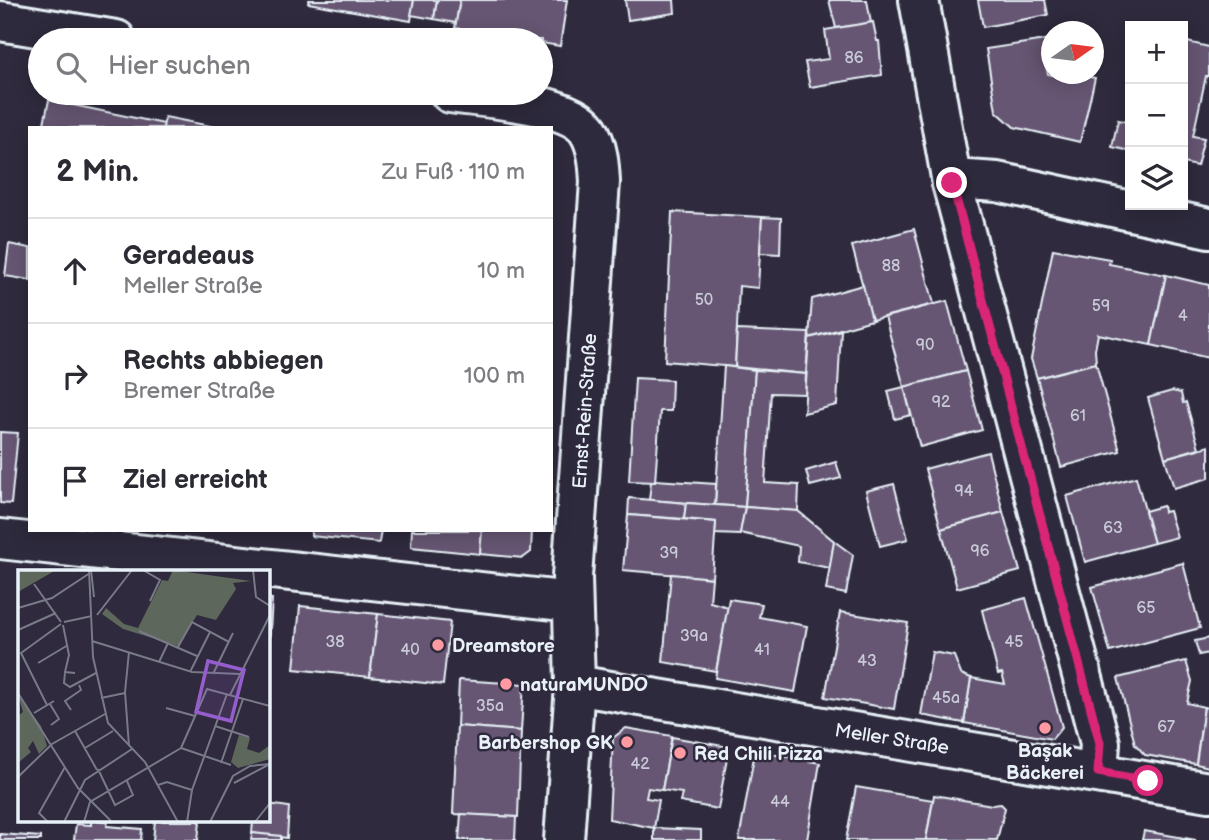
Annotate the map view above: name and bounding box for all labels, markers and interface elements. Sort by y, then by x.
north arrow [1041,21,1104,84]
map controls [1125,21,1188,210]
button: + [1125,21,1188,84]
search box [28,28,553,105]
icon: search [52,48,90,86]
house number: 86 [844,49,864,68]
text: Hier suchen [108,51,251,82]
button: − [1125,84,1188,147]
button: layers [1125,147,1188,210]
text: 2 Min. [56,154,139,190]
text: Zu Fuß · 110 m [382,158,525,186]
route end [936,167,967,198]
text: Geradeaus [123,241,254,272]
icon: ahead [56,252,94,290]
text: 10 m [477,257,525,285]
house number: 88 [882,257,900,276]
text: Meller Straße [123,272,263,300]
house number: 50 [695,291,713,310]
house number: 59 [1092,297,1110,316]
house number: 4 [1178,307,1188,326]
street label: Ernst-Rein-Straße [569,333,602,490]
house number: 90 [916,336,934,355]
text: Rechts abbiegen [123,346,324,377]
icon: right [56,357,94,395]
text: 100 m [464,362,525,390]
text: Bremer Straße [123,377,275,405]
house number: 92 [932,393,951,412]
house number: 61 [1070,407,1086,426]
icon: arrive [56,462,94,500]
text: Ziel erreicht [123,465,267,496]
house number: 94 [954,482,974,501]
house number: 63 [1103,519,1123,538]
house number: 96 [970,542,990,561]
house number: 39 [659,544,679,563]
inset map [18,570,270,822]
house number: 65 [1137,599,1155,618]
house number: 39a [680,627,708,646]
house number: 38 [325,633,345,652]
house number: 45 [1005,633,1023,652]
place label: Dreamstore [452,635,555,658]
marker: Dreamstore [430,637,446,653]
house number: 40 [400,641,420,660]
house number: 41 [754,641,770,660]
house number: 43 [857,652,877,671]
place label: naturaMUNDO [520,674,648,697]
marker: naturaMUNDO [498,676,514,692]
house number: 45a [932,689,960,708]
house number: 35a [476,697,504,716]
house number: 67 [1157,718,1175,737]
street label: Meller Straße [833,719,951,760]
marker: Başak Bäckerei [1037,720,1053,736]
place label: Barbershop GK [478,732,613,755]
marker: Barbershop GK [619,734,635,750]
place label: Başak Bäckerei [1006,740,1084,785]
place label: Red Chili Pizza [694,743,823,766]
marker: Red Chili Pizza [672,745,688,761]
house number: 42 [630,755,650,774]
route start [1132,765,1163,796]
house number: 44 [770,793,790,812]

